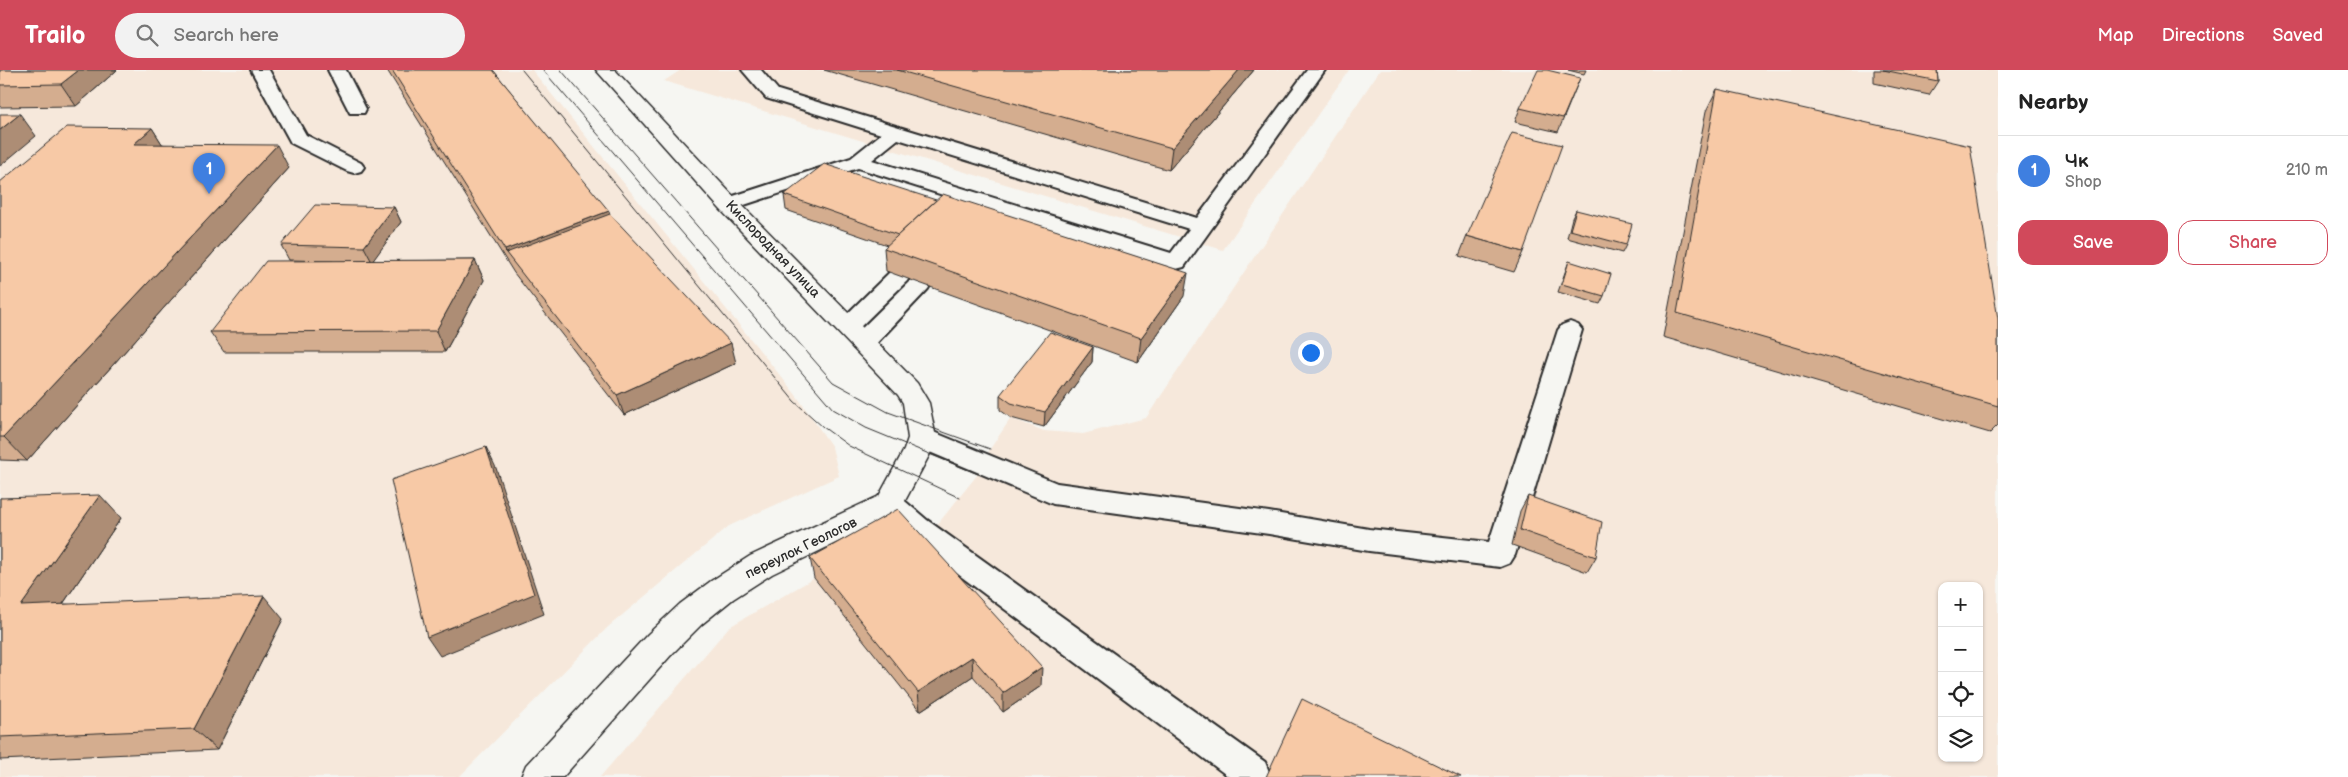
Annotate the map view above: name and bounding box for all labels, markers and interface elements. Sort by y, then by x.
search box [115,13,465,58]
text: Trailo [25,21,85,50]
icon: search [133,21,161,49]
text: Search here [173,24,279,47]
text: Map [2098,25,2134,46]
text: Directions [2162,25,2244,46]
text: Saved [2272,25,2323,46]
text: Nearby [2018,90,2088,115]
text: Чк [2065,150,2088,173]
pin: 1 [193,153,225,194]
text: 1 [2031,161,2037,180]
text: 210 m [2286,161,2328,180]
text: Shop [2065,173,2102,192]
street label: Кислородная улица [722,197,824,302]
button: Save [2018,220,2168,265]
button: Share [2178,220,2328,265]
your location [1298,340,1324,366]
street label: переулок Геологов [742,513,860,582]
map controls [1938,582,1983,762]
button: + [1938,582,1983,627]
button: − [1938,627,1983,672]
button: locate [1938,672,1983,717]
button: layers [1938,717,1983,762]

